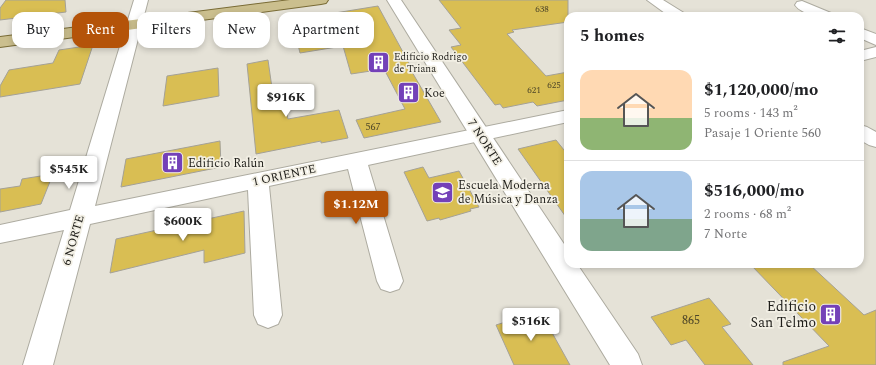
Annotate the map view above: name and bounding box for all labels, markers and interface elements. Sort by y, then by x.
house number: 638 [535,2,549,16]
chip: Buy [12,12,64,48]
chip: Rent [72,12,129,48]
chip: Filters [137,12,205,48]
chip: New [213,12,270,48]
chip: Apartment [278,12,374,48]
text: 5 homes [580,23,645,49]
icon: filters [826,25,848,47]
building icon: Edificio Rodrigo de Triana [366,49,392,75]
place label: Edificio Rodrigo de Triana [394,49,467,77]
text: $1,120,000/mo [704,77,818,103]
house number: 625 [547,78,561,92]
building icon: Koe [396,80,422,106]
house number: 621 [527,83,541,97]
pin: $916K [258,84,314,118]
place label: Koe [424,84,445,103]
icon: home [612,86,660,134]
text: $916K [266,87,306,107]
text: 5 rooms · 143 m² [704,103,798,123]
street label: 7 NORTE [462,115,507,169]
house number: 567 [366,119,381,135]
text: Pasaje 1 Oriente 560 [704,123,821,143]
building icon: Edificio Ralún [160,150,186,176]
place label: Edificio Ralún [188,154,264,173]
pin: $545K [41,156,97,190]
text: $545K [49,159,89,179]
street label: 1 ORIENTE [251,159,318,191]
place label: Escuela Moderna de Música y Danza [458,176,558,209]
text: $516,000/mo [704,178,804,204]
school or university icon: Escuela Moderna de Música y Danza [429,179,455,205]
icon: home [612,187,660,235]
pin: $1.12M [323,191,389,225]
text: $1.12M [333,194,379,214]
text: 2 rooms · 68 m² [704,204,791,224]
pin: $600K [155,208,211,242]
text: $600K [163,211,203,231]
street label: 6 NORTE [57,213,90,268]
text: 7 Norte [704,224,747,244]
place label: Edificio San Telmo [751,296,816,333]
building icon: Edificio San Telmo [818,301,844,327]
pin: $516K [503,308,559,342]
text: $516K [511,311,551,331]
house number: 865 [682,311,700,330]

